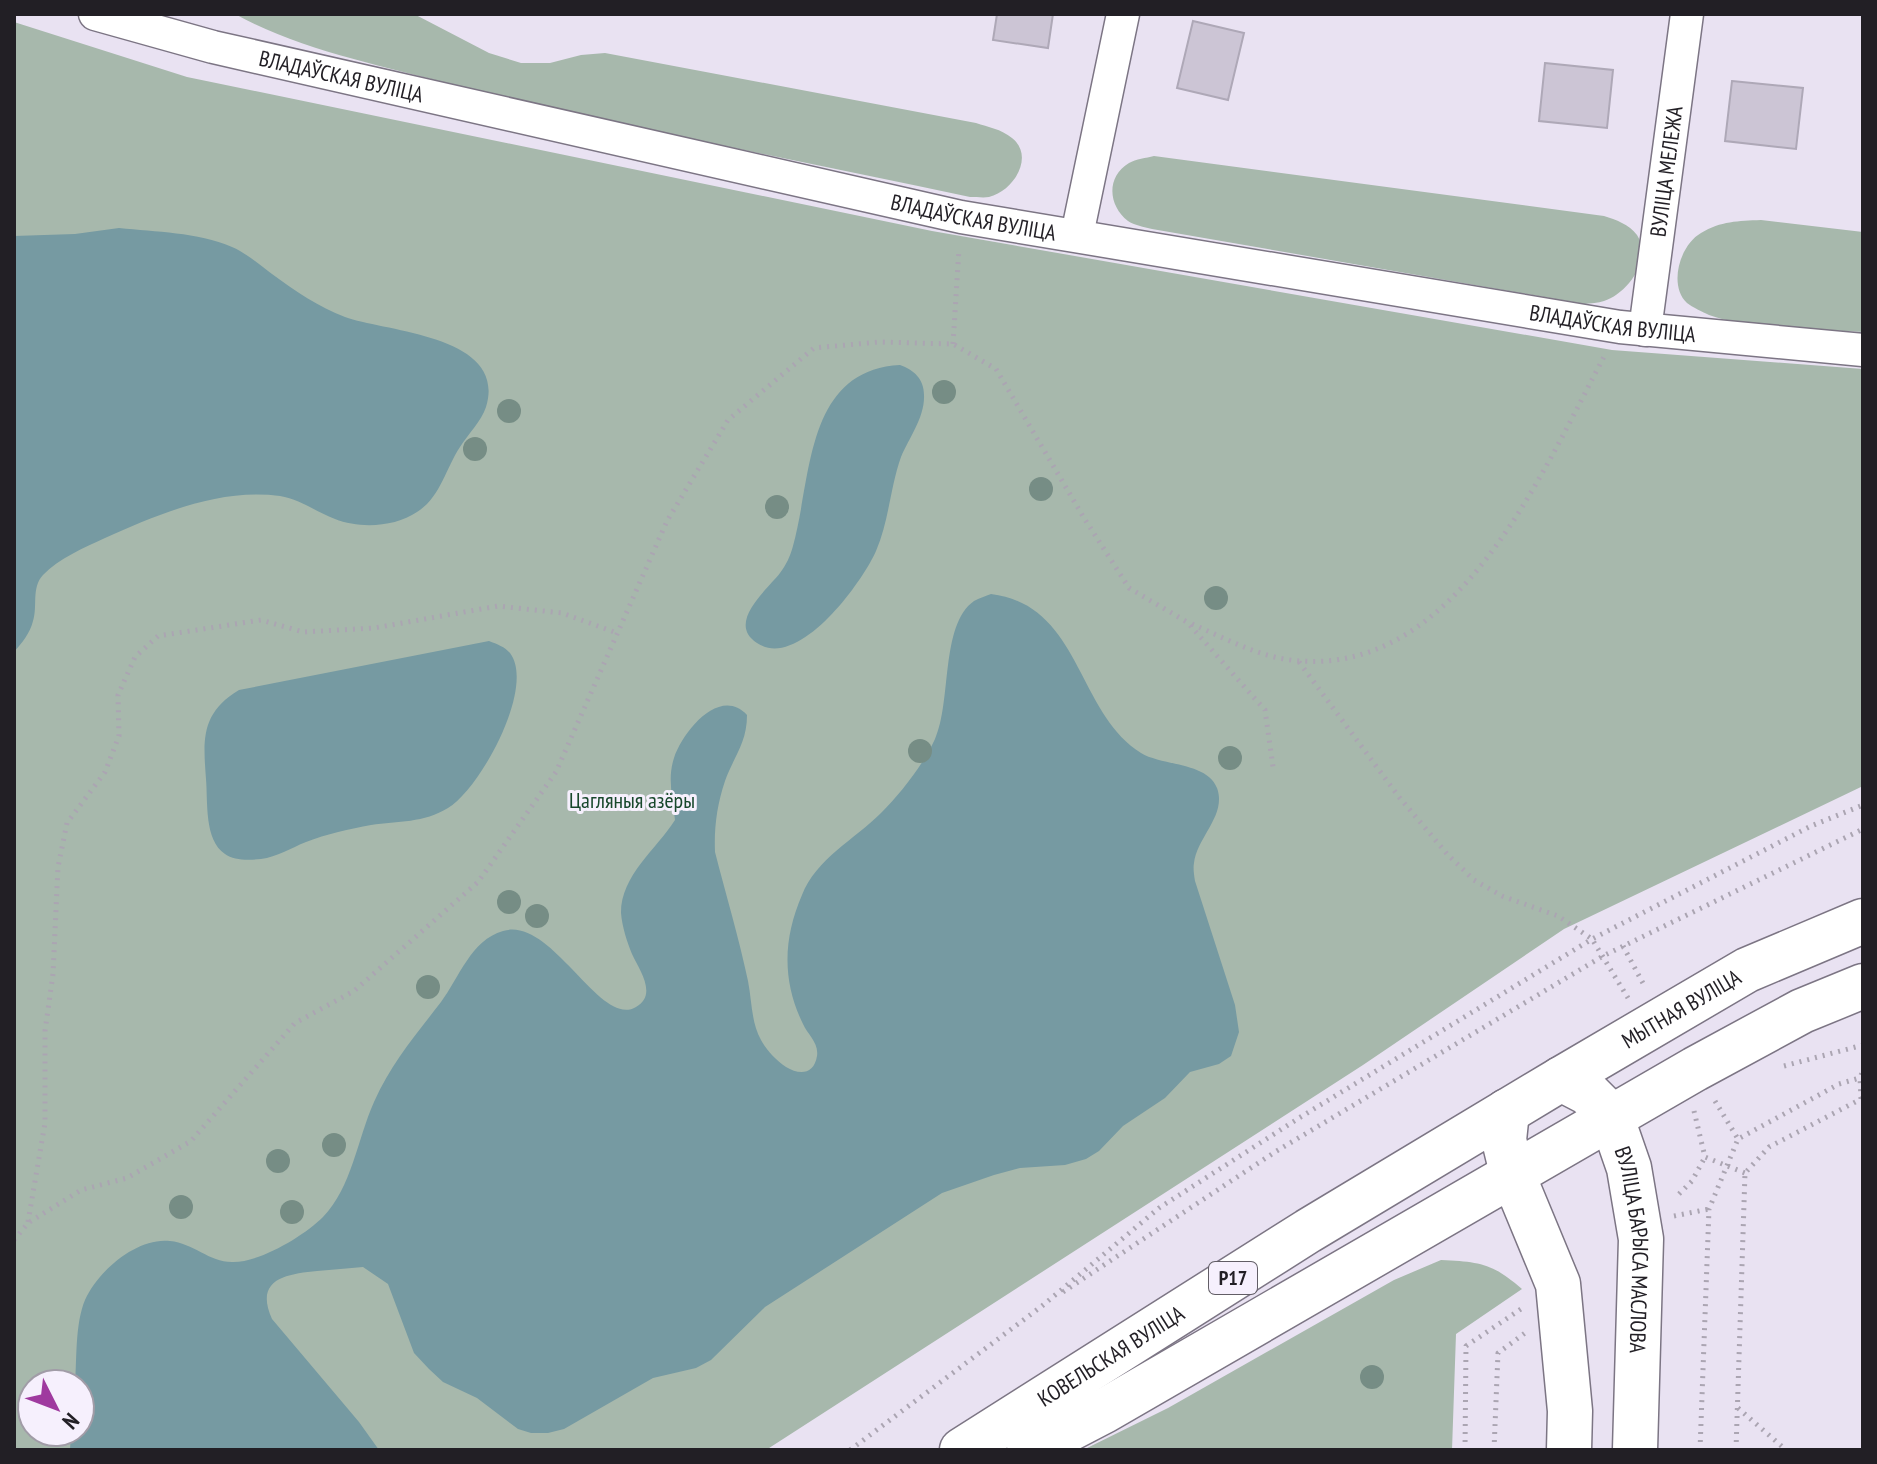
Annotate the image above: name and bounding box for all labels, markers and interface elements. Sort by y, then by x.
street label: ВЛАДАЎСКАЯ ВУЛІЦА [256,44,427,108]
street label: ВУЛІЦА МЕЛЕЖА [1644,104,1689,238]
street label: ВЛАДАЎСКАЯ ВУЛІЦА [888,188,1059,247]
street label: ВЛАДАЎСКАЯ ВУЛІЦА [1527,298,1698,348]
park label: Цагляныя азёры [569,786,695,814]
street label: МЫТНАЯ ВУЛІЦА [1617,962,1746,1054]
street label: ВУЛІЦА БАРЫСА МАСЛОВА [1609,1142,1655,1354]
road number: Р17 [1209,1262,1257,1294]
street label: КОВЕЛЬСКАЯ ВУЛІЦА [1032,1299,1190,1413]
north arrow [16,1368,96,1448]
text: N [56,1408,85,1435]

